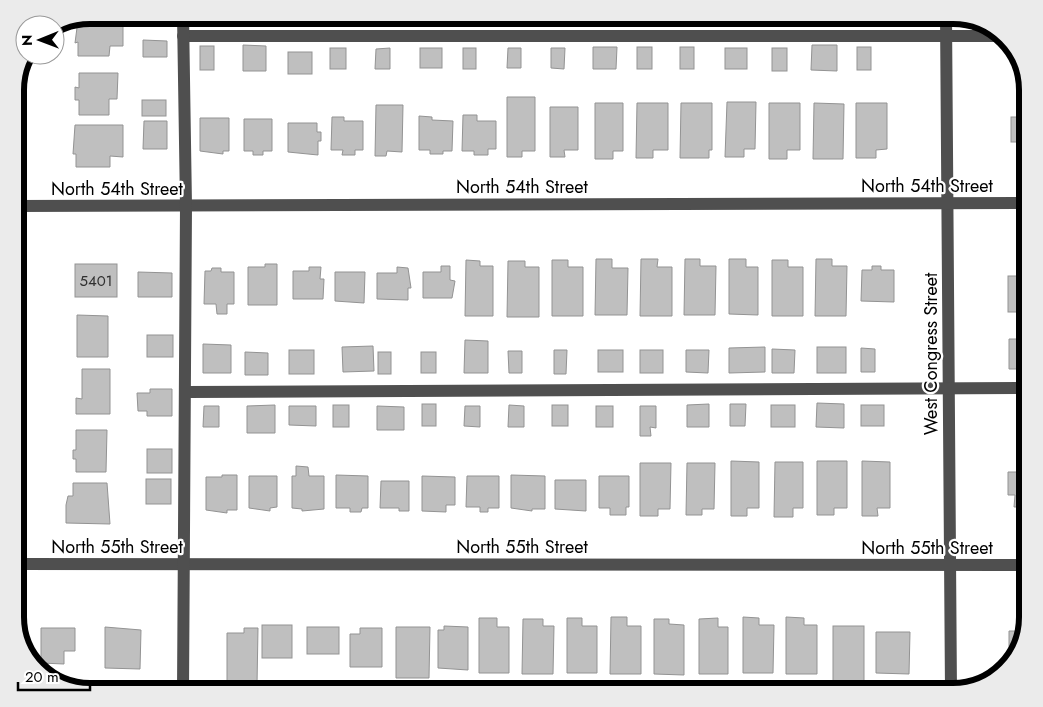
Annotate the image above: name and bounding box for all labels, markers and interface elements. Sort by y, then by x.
north arrow [15,15,65,65]
text: N [17,34,37,46]
street label: North 54th Street [861,173,994,199]
street label: North 54th Street [456,174,589,200]
street label: North 54th Street [51,176,184,202]
house number: 5401 [80,270,112,292]
street label: West Congress Street [918,272,944,435]
street label: North 55th Street [51,534,183,560]
street label: North 55th Street [456,534,588,560]
street label: North 55th Street [861,535,993,561]
scale bar [18,660,90,692]
text: 20 m [25,666,59,688]

